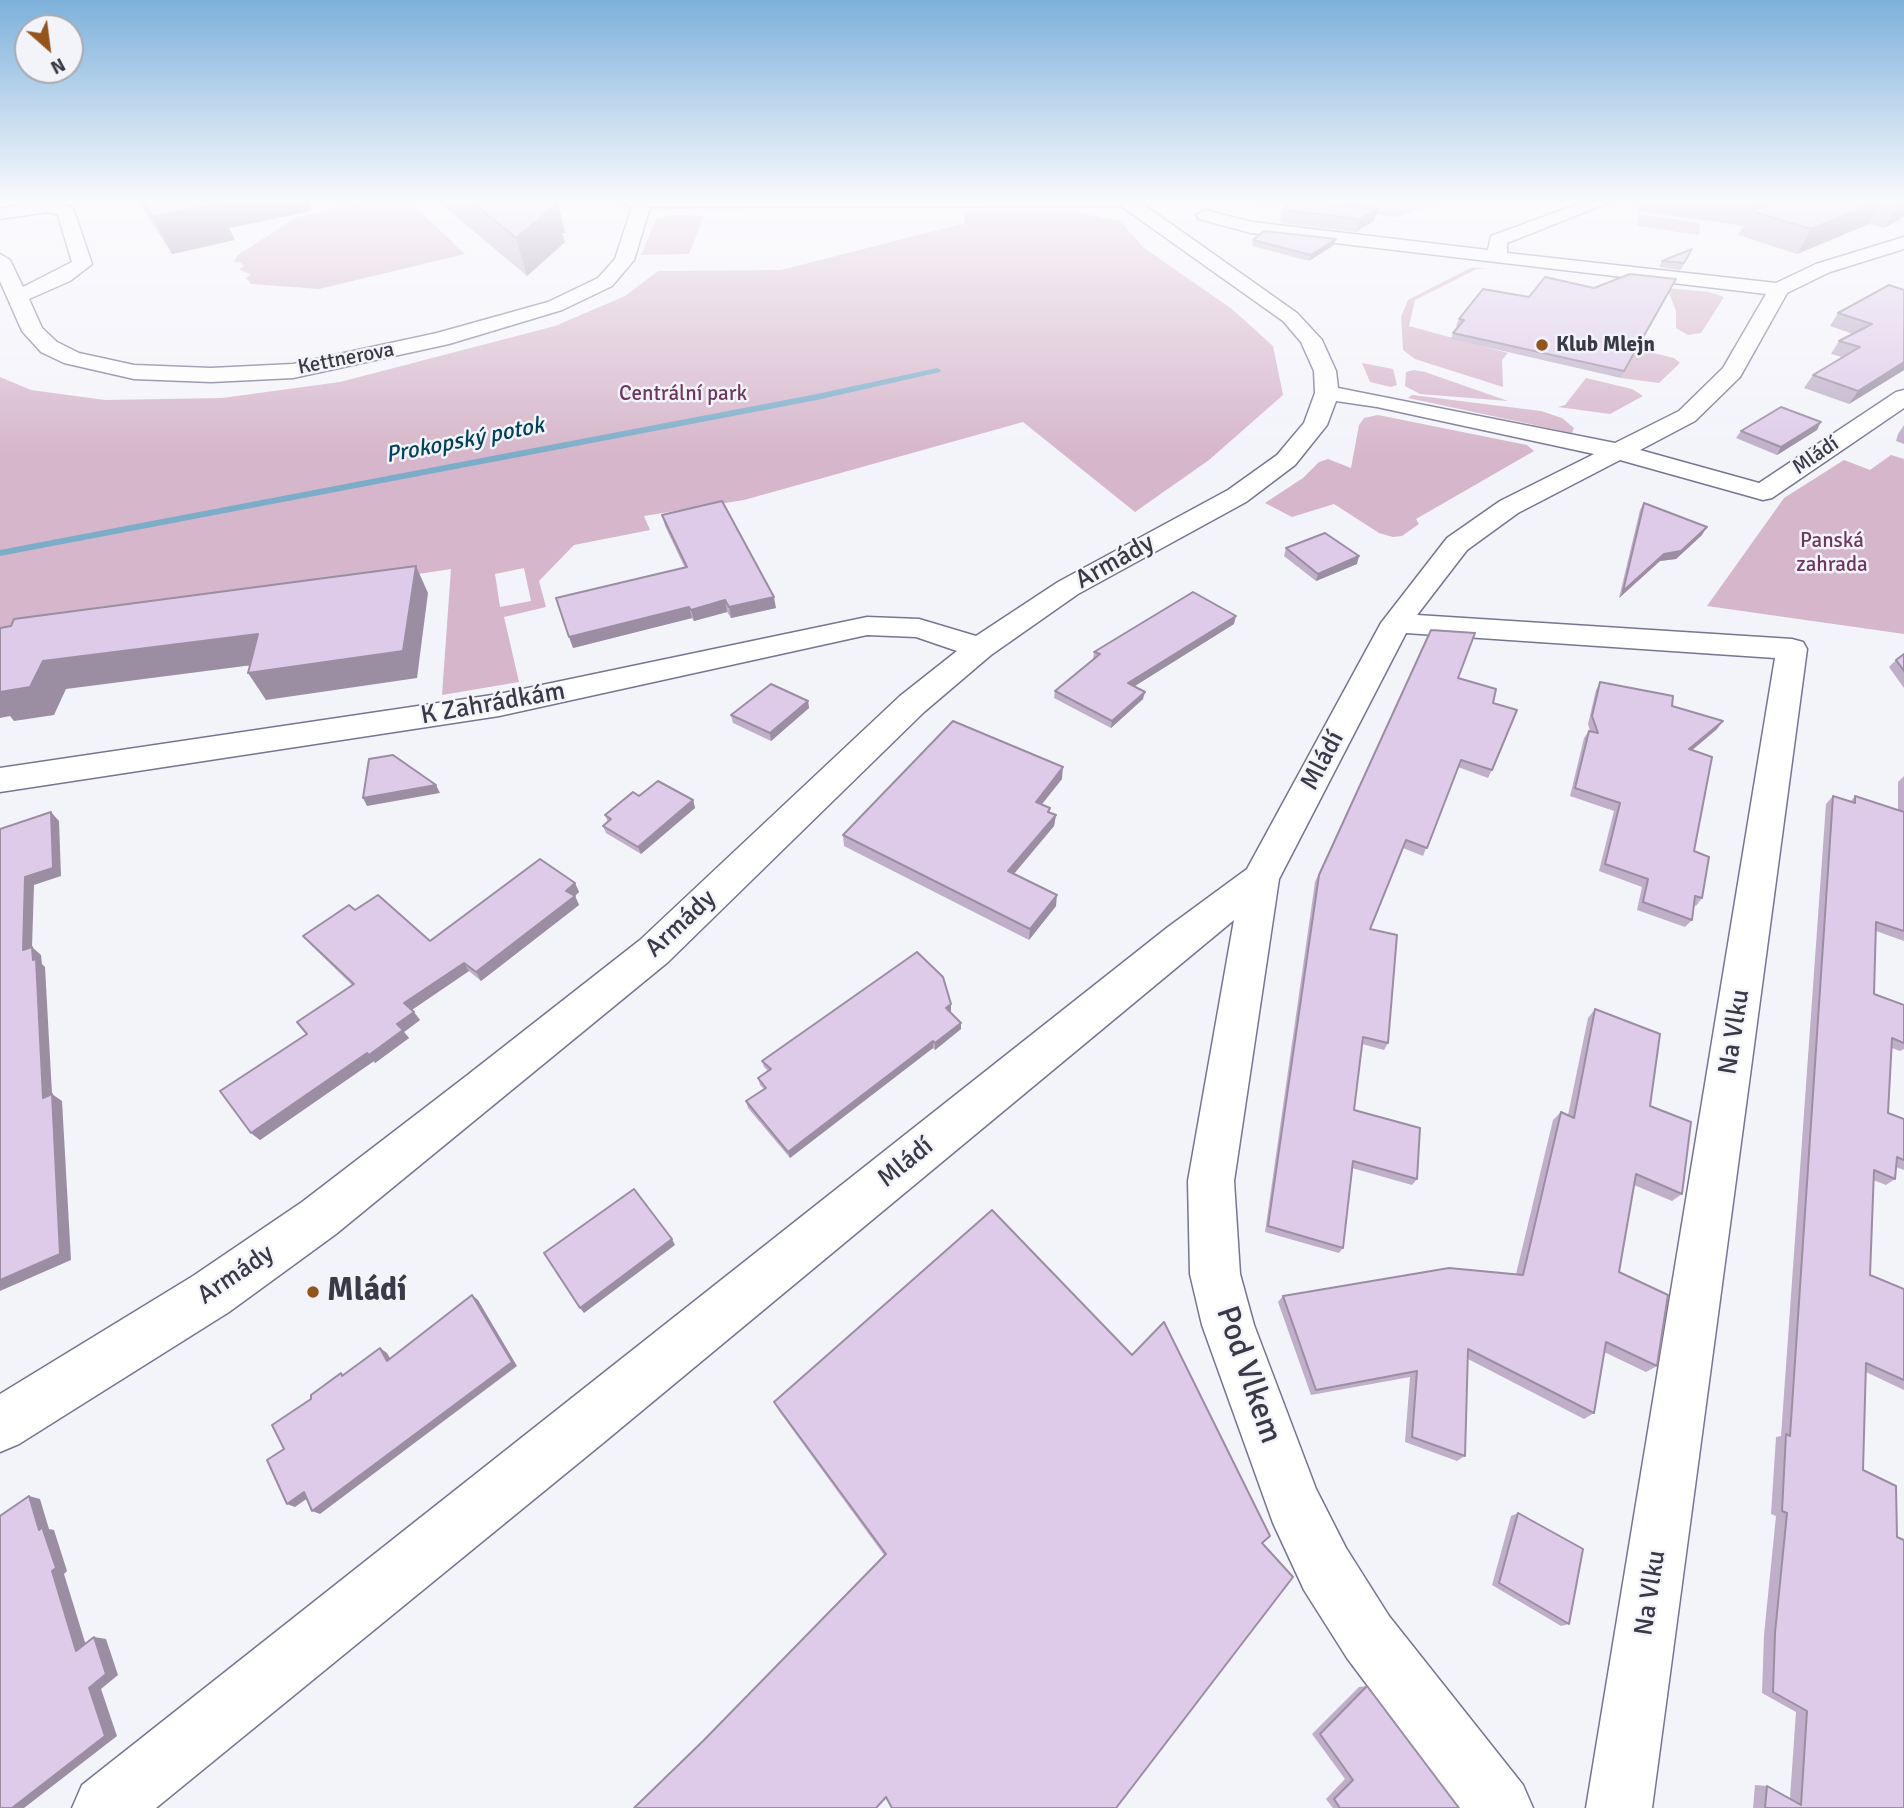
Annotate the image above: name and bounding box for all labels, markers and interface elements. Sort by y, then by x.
north arrow [14,14,84,84]
text: N [46,52,69,79]
place label: Klub Mlejn [1556,332,1655,358]
street label: Kettnerova [296,337,396,381]
marker: Klub Mlejn [1534,337,1550,353]
park label: Centrální park [619,381,747,407]
water label: Prokopský potok [384,412,546,470]
street label: Mládí [1788,431,1844,481]
street label: Armády [1070,528,1160,596]
park label: Panská zahrada [1796,528,1868,578]
street label: K Zahrádkám [418,676,568,732]
street label: Mládí [1295,726,1351,796]
street label: Armády [639,884,723,964]
street label: Na Vlku [1713,987,1757,1077]
street label: Mládí [872,1131,940,1195]
street label: Armády [192,1238,280,1312]
place label: Mládí [327,1273,407,1311]
marker: Mládí [305,1284,321,1300]
street label: Pod Vlkem [1207,1301,1289,1449]
street label: Na Vlku [1629,1548,1673,1638]

